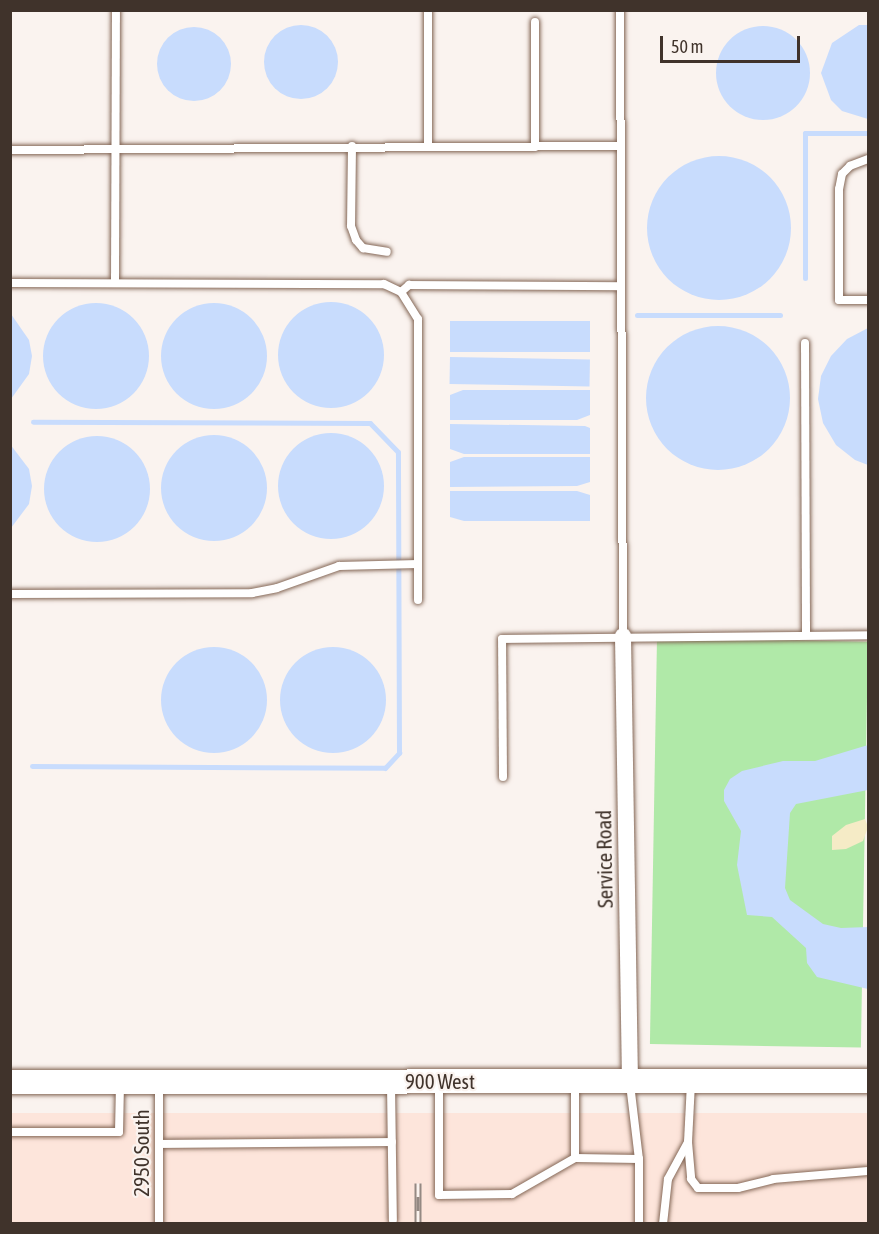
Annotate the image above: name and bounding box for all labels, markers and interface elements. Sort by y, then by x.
scale bar [663,24,802,62]
text: 50 m [671,36,703,57]
street label: Service Road [591,810,617,908]
street label: 900 West [405,1068,475,1094]
street label: 2950 South [128,1109,154,1197]

